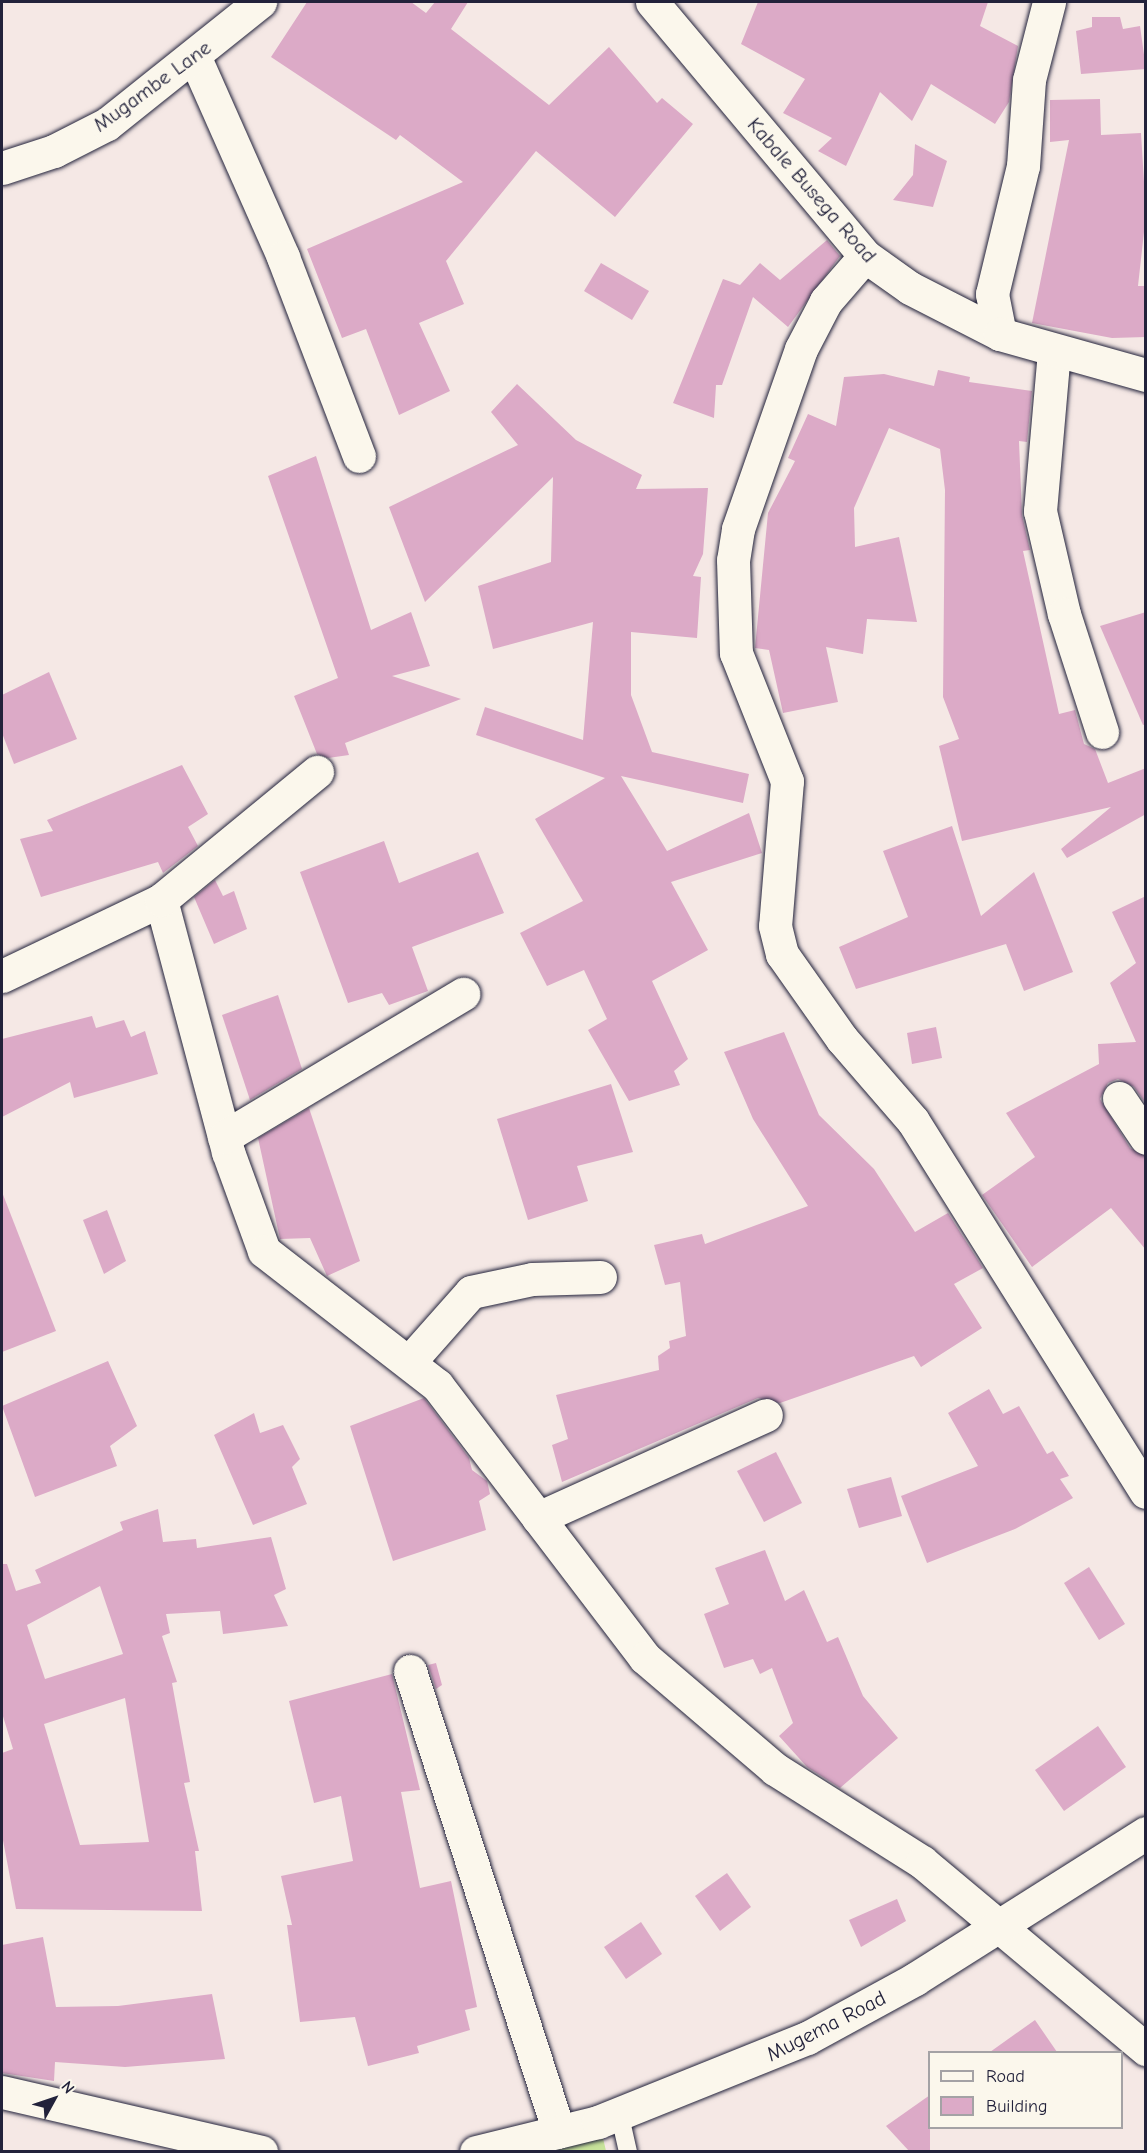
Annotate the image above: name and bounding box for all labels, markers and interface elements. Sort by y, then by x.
street label: Mugambe Lane [88,35,216,137]
street label: Kabale Busega Road [742,112,882,268]
street label: Mugema Road [762,1985,890,2067]
legend [928,2051,1123,2129]
text: Road [986,2066,1025,2087]
north arrow [24,2069,84,2129]
text: N [58,2078,78,2097]
text: Building [986,2096,1048,2117]

